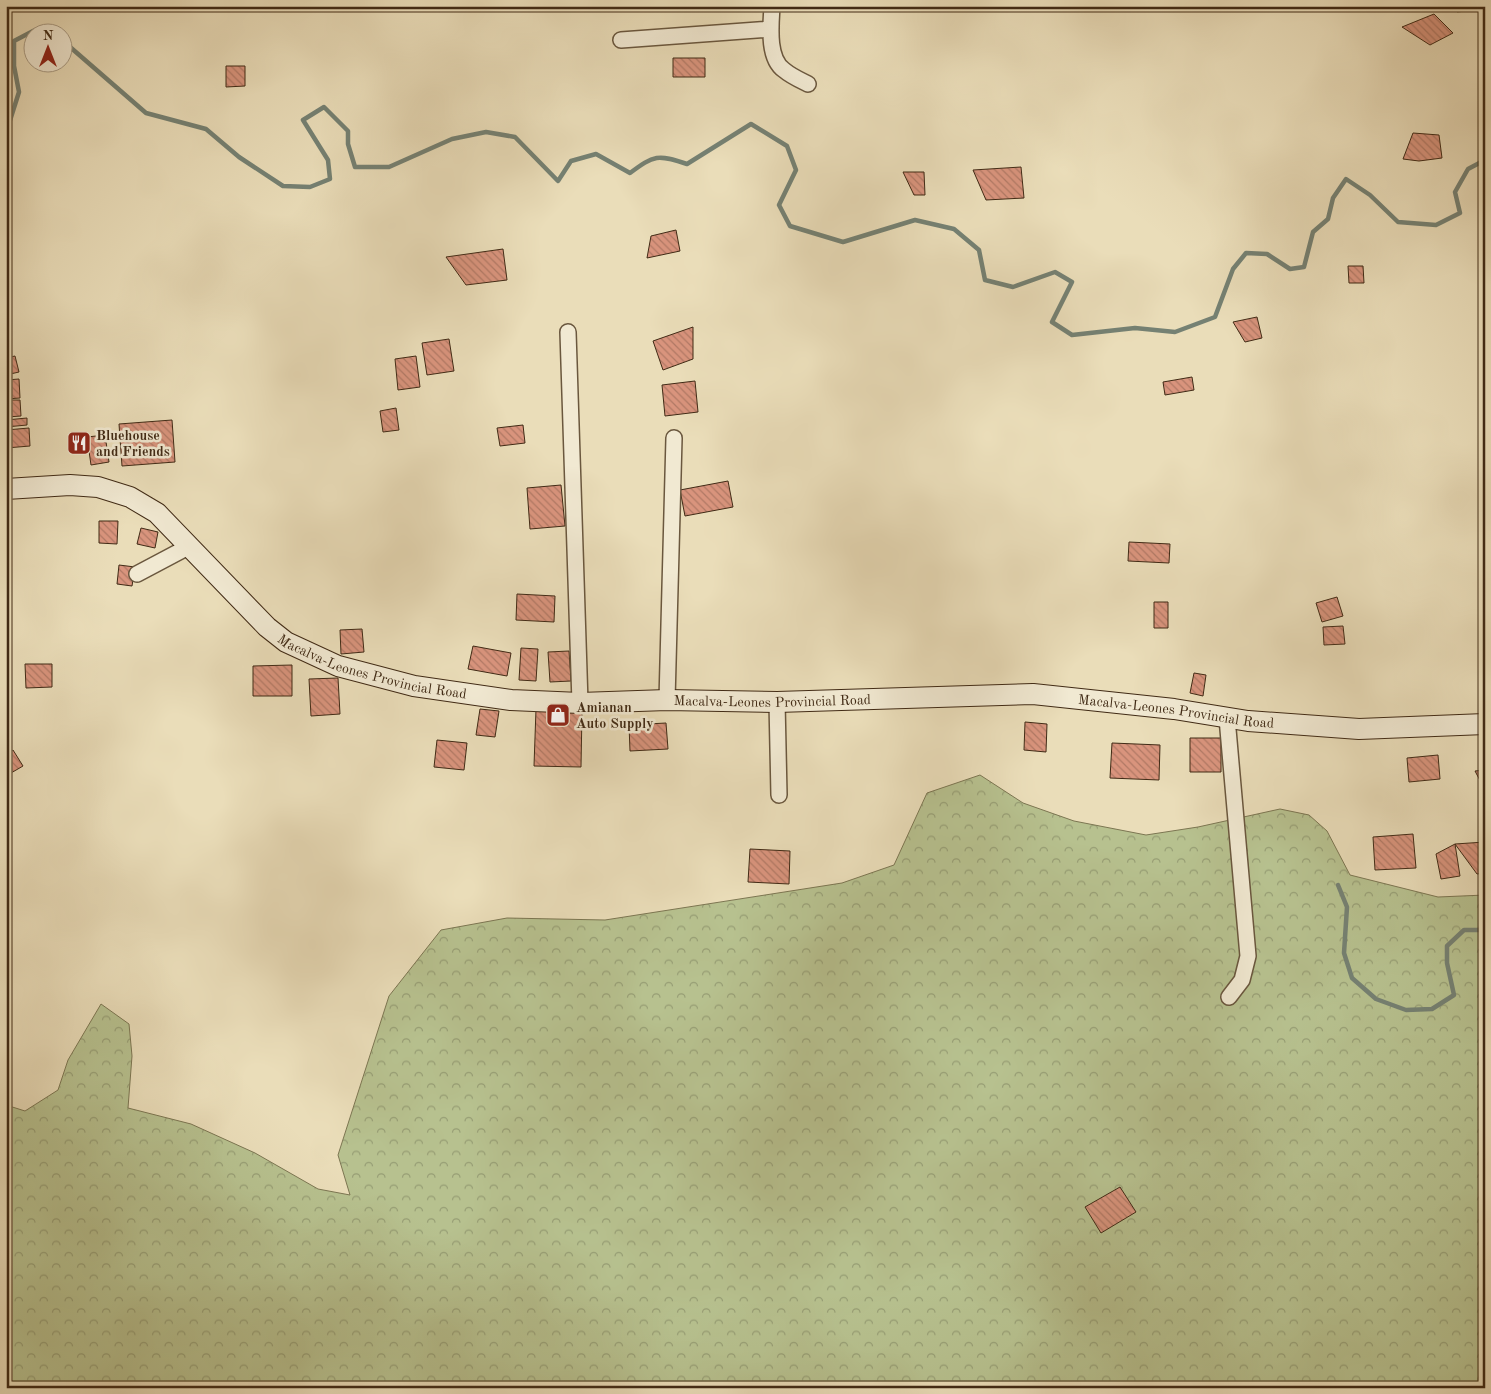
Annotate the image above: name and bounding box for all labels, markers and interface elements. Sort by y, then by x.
north arrow [22,22,72,72]
text: N [43,29,54,43]
place label: Bluehouse and Friends [96,429,170,459]
restaurant icon: Bluehouse and Friends [66,430,92,456]
street label: Macalva-Leones Provincial Road [274,632,467,702]
street label: Macalva-Leones Provincial Road [673,693,871,710]
street label: Macalva-Leones Provincial Road [1077,693,1275,731]
place label: Amianan Auto Supply [576,701,654,731]
shop icon: Amianan Auto Supply [545,702,571,728]

